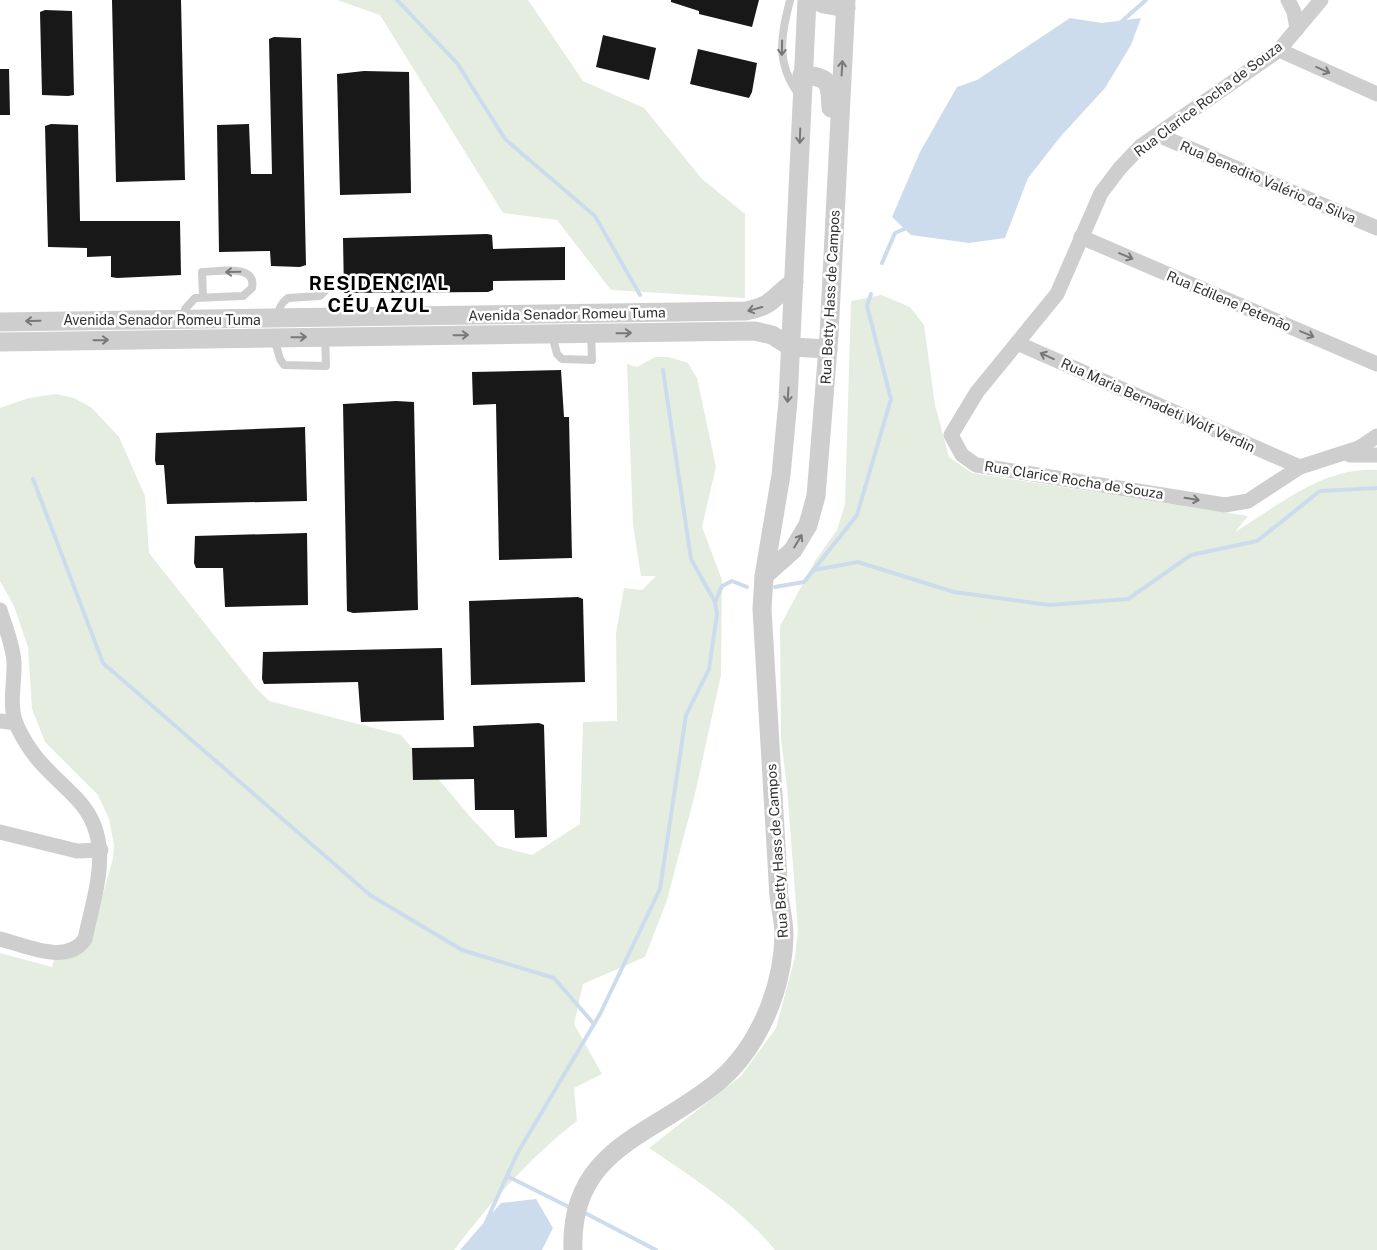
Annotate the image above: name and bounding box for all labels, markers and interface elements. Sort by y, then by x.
street label: Rua Clarice Rocha de Souza [1131,38,1285,160]
one-way arrow [777,39,787,55]
one-way arrow [838,61,847,77]
one-way arrow [1315,65,1330,75]
one-way arrow [795,128,805,144]
street label: Rua Benedito Valério da Silva [1178,138,1358,226]
street label: Rua Betty Hass de Campos [817,209,843,385]
one-way arrow [1118,252,1133,262]
one-way arrow [225,267,241,276]
street label: Rua Edilene Petenão [1164,268,1294,335]
district label: RESIDENCIAL CÉU AZUL [309,272,449,316]
street label: Avenida Senador Romeu Tuma [468,304,666,324]
one-way arrow [747,305,763,314]
street label: Avenida Senador Romeu Tuma [63,312,261,328]
one-way arrow [25,316,42,326]
one-way arrow [615,328,631,337]
one-way arrow [452,330,469,340]
one-way arrow [1299,330,1314,340]
one-way arrow [290,332,306,342]
one-way arrow [92,335,109,345]
one-way arrow [1040,351,1055,361]
street label: Rua Maria Bernadeti Wolf Verdin [1058,355,1258,455]
one-way arrow [784,387,793,403]
street label: Rua Clarice Rocha de Souza [983,458,1165,502]
one-way arrow [1184,495,1200,505]
one-way arrow [794,535,804,549]
street label: Rua Betty Hass de Campos [763,763,791,939]

